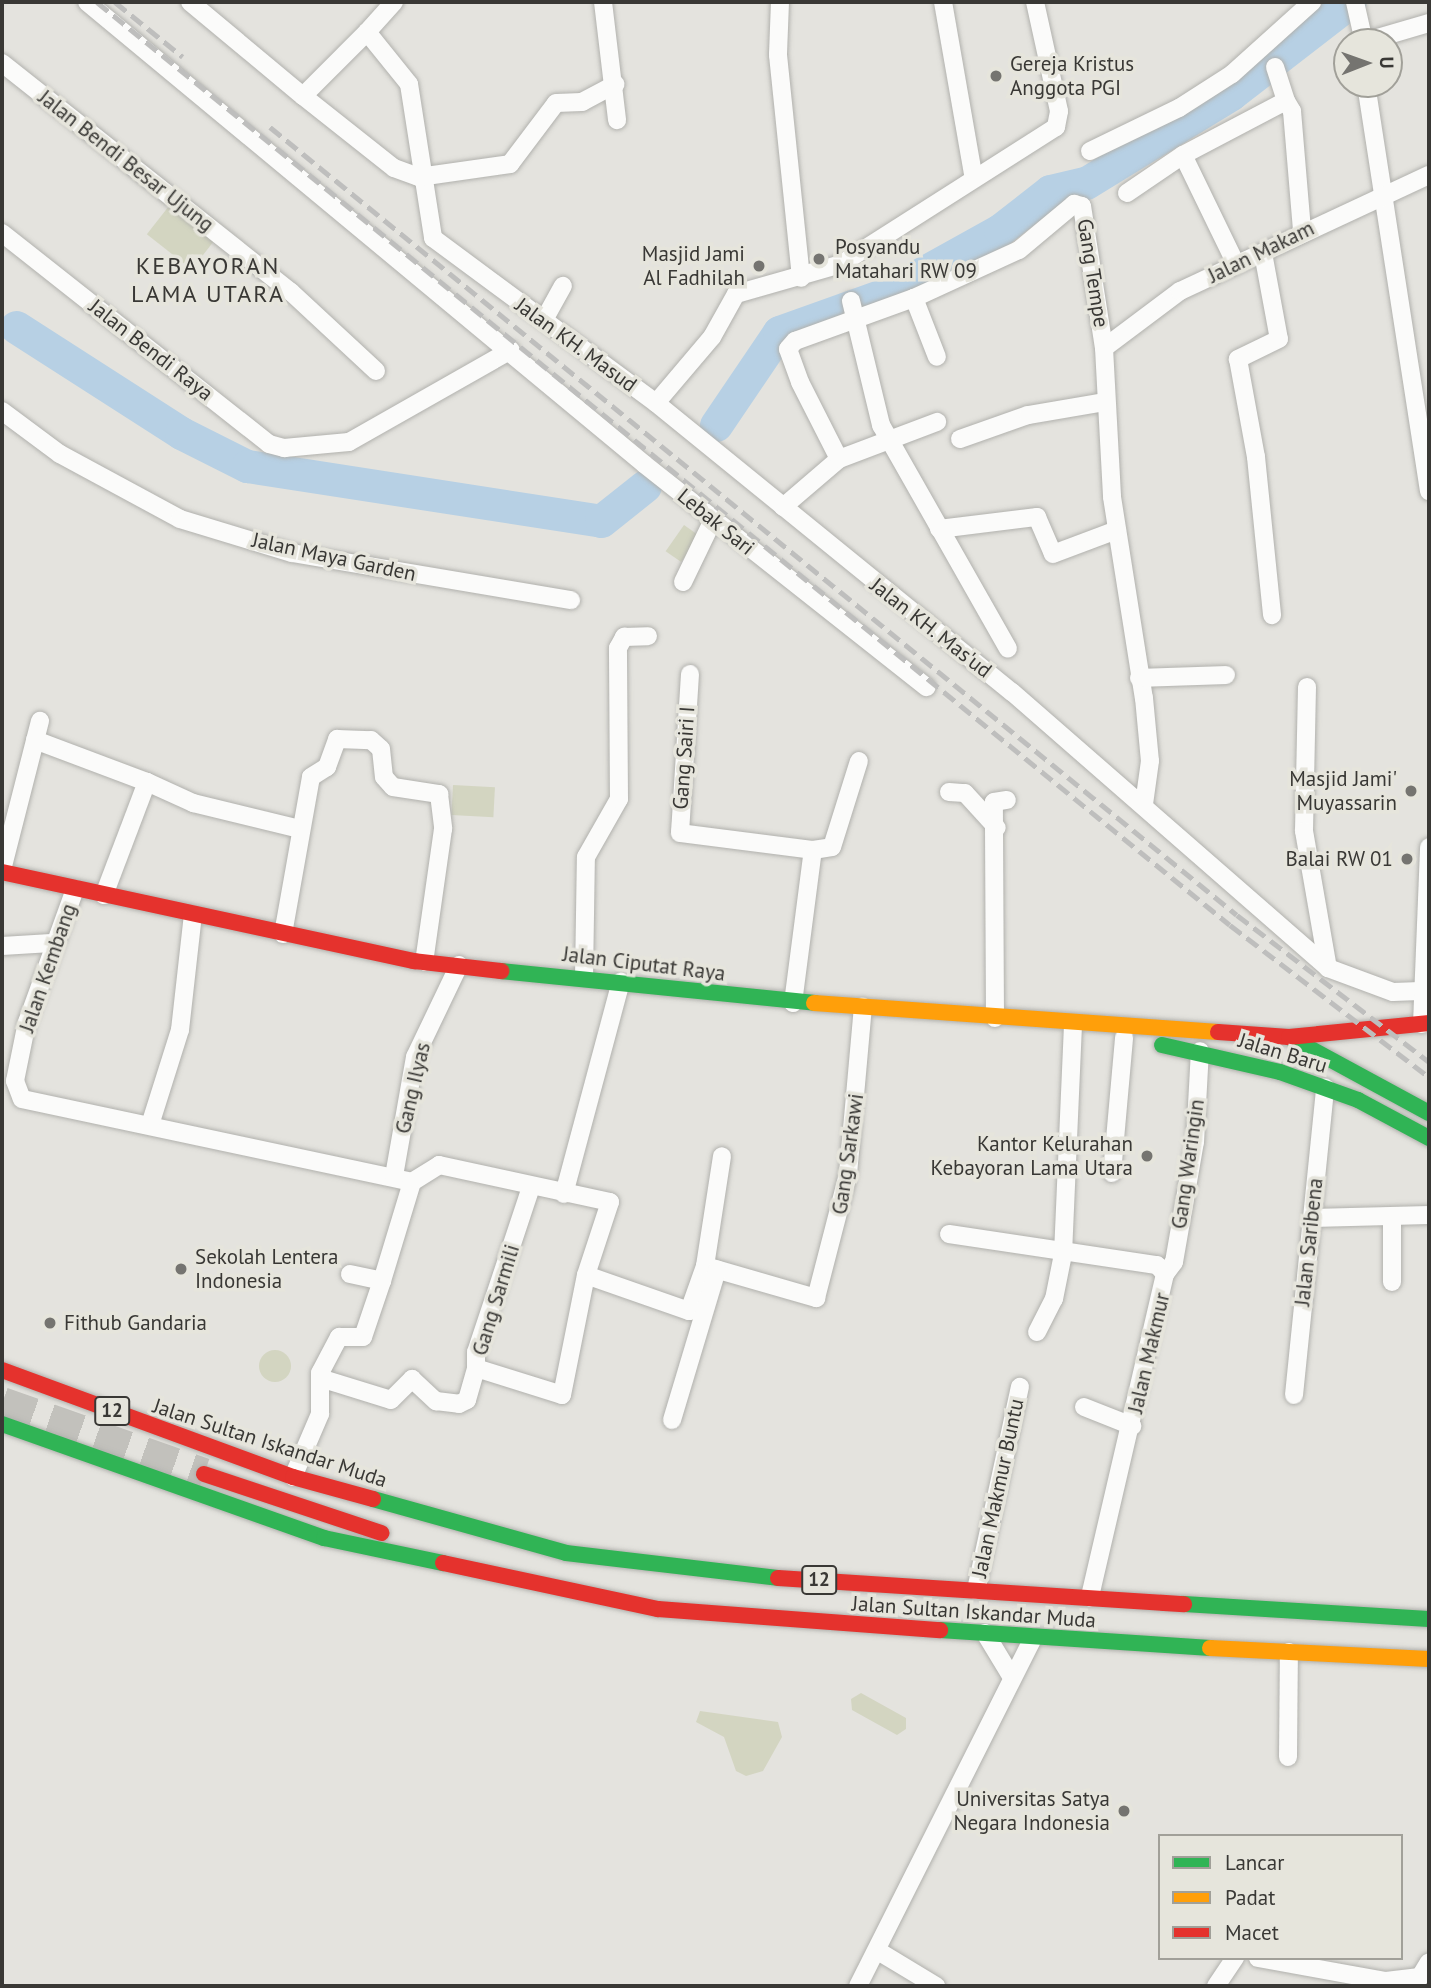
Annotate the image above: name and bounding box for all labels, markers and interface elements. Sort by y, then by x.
north arrow [1333,28,1403,98]
place label: Gereja Kristus Anggota PGI [1010,51,1134,101]
text: U [1375,56,1399,69]
marker: Gereja Kristus Anggota PGI [988,68,1004,84]
street label: Jalan Bendi Besar Ujung [33,85,219,237]
street label: Jalan Makam [1204,216,1318,288]
street label: Gang Tempe [1072,217,1114,329]
place label: Posyandu Matahari RW 09 [835,234,977,284]
place label: Masjid Jami Al Fadhilah [642,241,745,291]
marker: Posyandu Matahari RW 09 [809,249,829,269]
district label: KEBAYORAN LAMA UTARA [132,252,284,308]
marker: Masjid Jami Al Fadhilah [751,258,767,274]
street label: Jalan KH. Masud [510,292,642,398]
street label: Jalan Bendi Raya [84,294,218,406]
street label: Lebak Sari [672,483,760,561]
street label: Jalan Maya Garden [250,527,418,587]
street label: Jalan KH. Mas'ud [865,572,997,684]
street label: Gang Sairi I [668,706,700,810]
place label: Masjid Jami' Muyassarin [1289,766,1397,816]
marker: Masjid Jami' Muyassarin [1403,783,1419,799]
place label: Balai RW 01 [1285,846,1393,872]
marker: Balai RW 01 [1399,851,1415,867]
street label: Jalan Kembang [14,900,82,1036]
street label: Jalan Ciputat Raya [561,942,727,986]
street label: Jalan Baru [1236,1028,1330,1078]
street label: Gang Ilyas [390,1040,436,1136]
street label: Gang Sarkawi [827,1092,869,1216]
street label: Gang Waringin [1166,1097,1210,1231]
place label: Kantor Kelurahan Kebayoran Lama Utara [931,1131,1133,1181]
marker: Kantor Kelurahan Kebayoran Lama Utara [1139,1148,1155,1164]
street label: Jalan Saribena [1290,1177,1328,1307]
street label: Gang Sarmili [467,1241,525,1359]
place label: Sekolah Lentera Indonesia [195,1244,338,1294]
marker: Sekolah Lentera Indonesia [173,1261,189,1277]
street label: Jalan Makmur [1123,1290,1175,1416]
place label: Fithub Gandaria [64,1310,207,1336]
marker: Fithub Gandaria [42,1315,58,1331]
street label: Jalan Sultan Iskandar Muda [150,1393,390,1493]
road number: 12 [93,1396,131,1427]
street label: Jalan Makmur Buntu [967,1396,1029,1580]
road number: 12 [800,1564,838,1596]
street label: Jalan Sultan Iskandar Muda [851,1591,1097,1633]
place label: Universitas Satya Negara Indonesia [953,1786,1110,1836]
marker: Universitas Satya Negara Indonesia [1116,1803,1132,1819]
legend [1158,1834,1403,1960]
text: Lancar [1225,1849,1284,1876]
text: Padat [1225,1884,1275,1911]
text: Macet [1225,1919,1279,1946]

